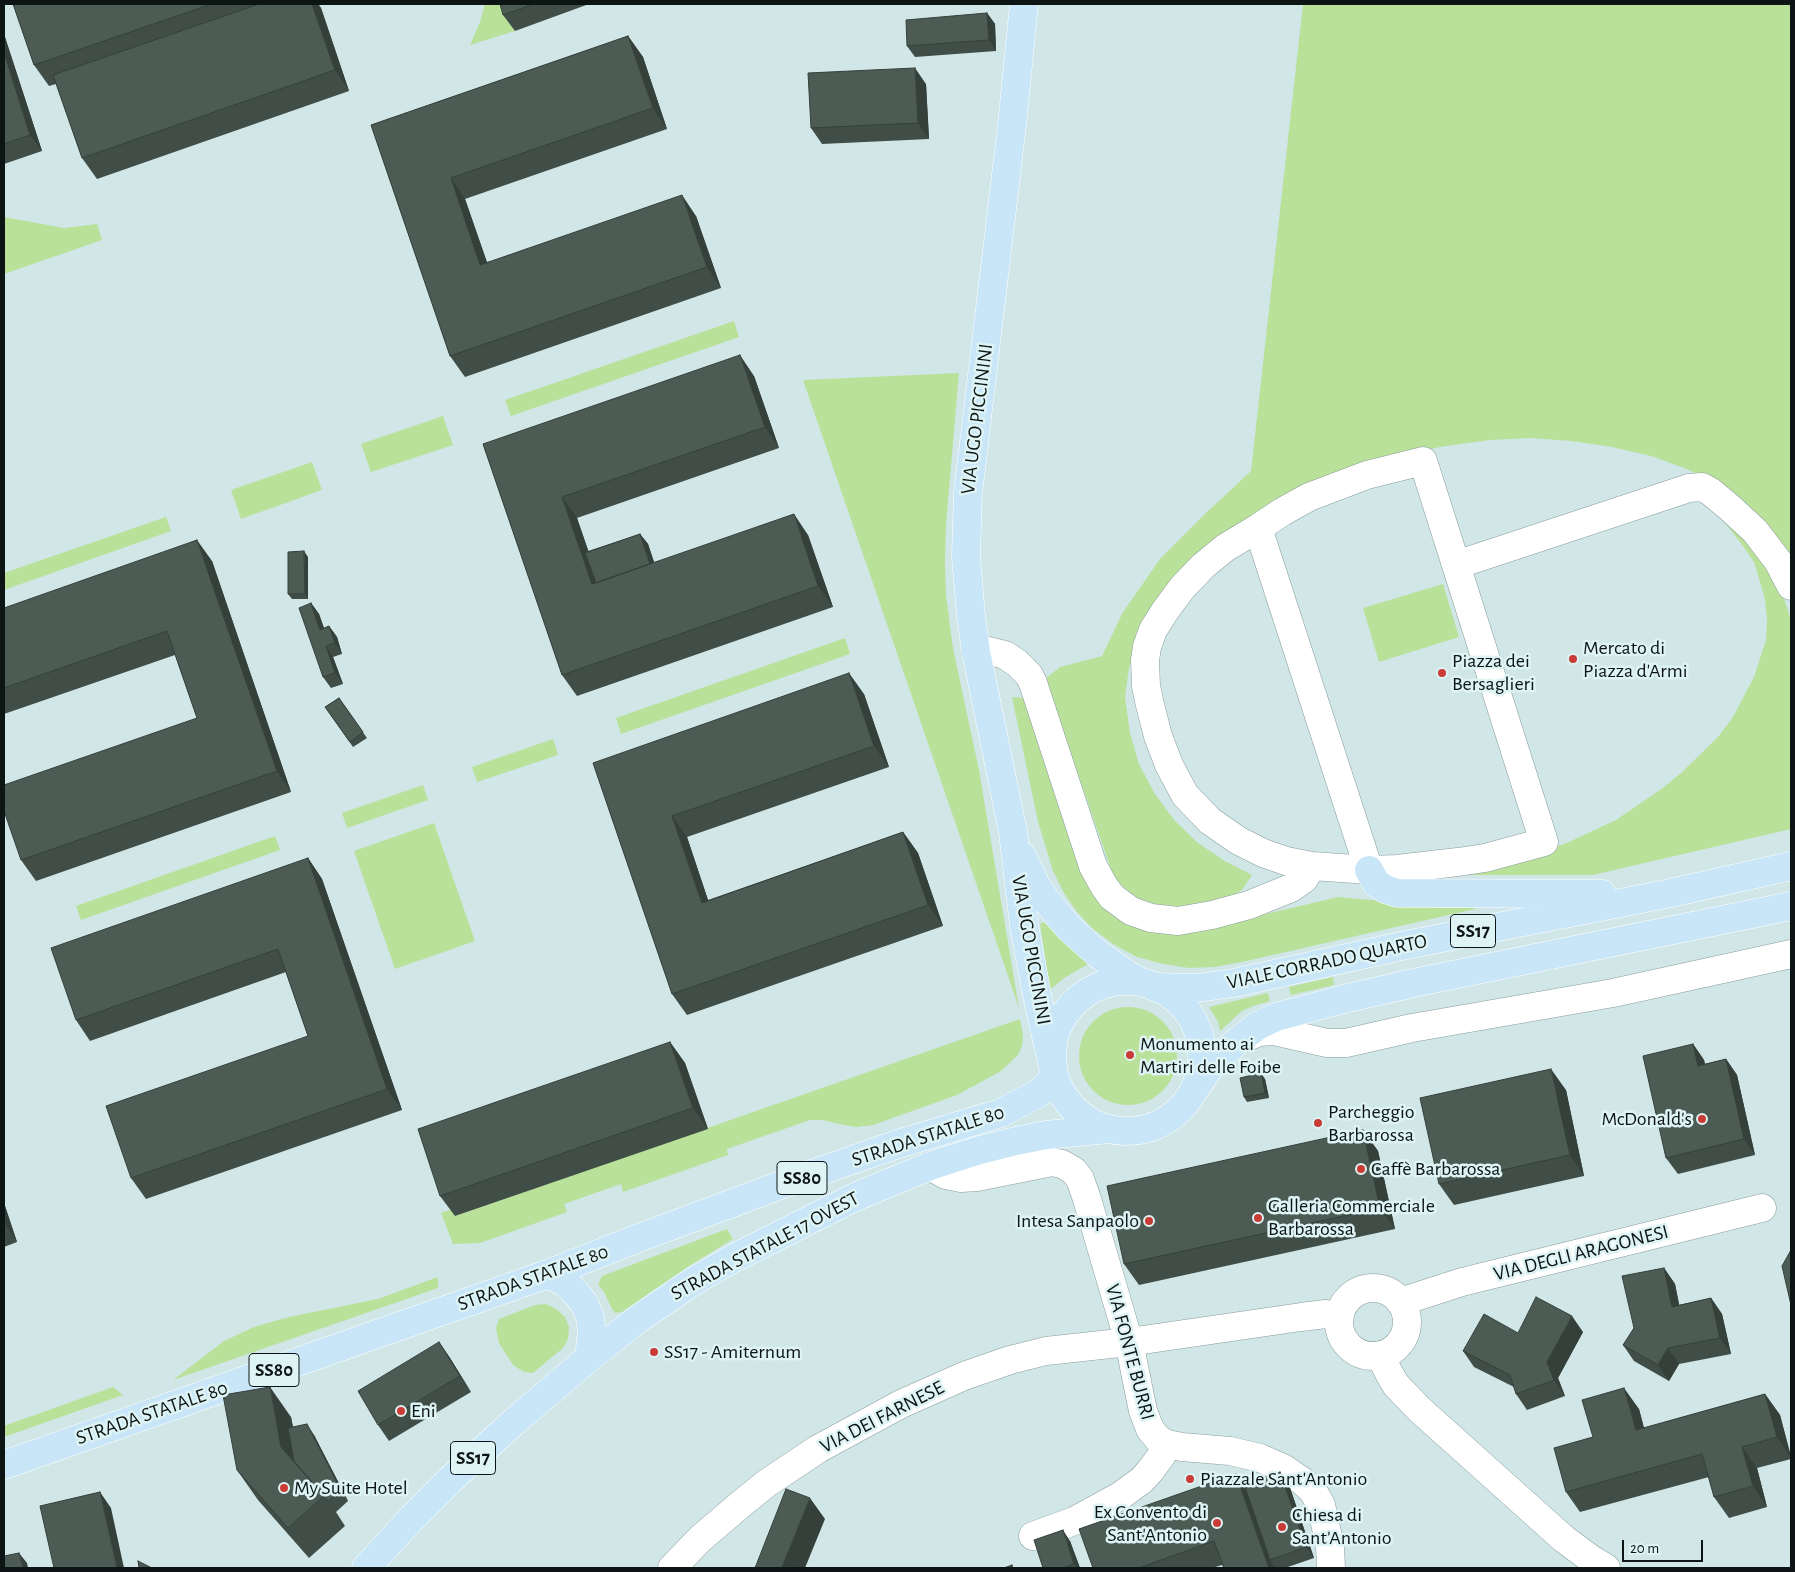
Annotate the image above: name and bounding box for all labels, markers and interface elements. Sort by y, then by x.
street label: VIA UGO PICCININI [956,342,998,496]
place label: Mercato di Piazza d'Armi [1583,636,1688,683]
place label: Piazza dei Bersaglieri [1452,649,1535,696]
marker: Mercato di Piazza d'Armi [1567,653,1579,665]
marker: Piazza dei Bersaglieri [1436,667,1448,679]
street label: VIA UGO PICCININI [1006,873,1056,1027]
road number: SS17 [1450,914,1496,948]
street label: VIALE CORRADO QUARTO [1225,929,1429,995]
place label: Monumento ai Martiri delle Foibe [1140,1032,1281,1079]
marker: Monumento ai Martiri delle Foibe [1124,1049,1136,1061]
street label: STRADA STATALE 80 [849,1100,1007,1172]
place label: Parcheggio Barbarossa [1328,1100,1415,1147]
place label: McDonald's [1601,1107,1692,1131]
marker: McDonald's [1696,1113,1708,1125]
marker: Parcheggio Barbarossa [1312,1117,1324,1129]
place label: Caffè Barbarossa [1371,1157,1501,1181]
road number: SS80 [777,1162,827,1194]
marker: Caffè Barbarossa [1355,1163,1367,1175]
street label: STRADA STATALE 17 OVEST [667,1186,863,1306]
place label: Galleria Commerciale Barbarossa [1268,1194,1435,1241]
place label: Intesa Sanpaolo [1016,1209,1139,1233]
marker: Galleria Commerciale Barbarossa [1252,1212,1264,1224]
marker: Intesa Sanpaolo [1143,1215,1155,1227]
street label: VIA DEGLI ARAGONESI [1491,1220,1671,1286]
street label: STRADA STATALE 80 [454,1240,612,1316]
street label: VIA FONTE BURRI [1100,1281,1160,1423]
place label: SS17 - Amiternum [664,1340,801,1364]
marker: SS17 - Amiternum [648,1346,660,1358]
road number: SS80 [249,1354,299,1386]
street label: VIA DEI FARNESE [816,1375,948,1459]
street label: STRADA STATALE 80 [73,1376,231,1450]
place label: Eni [411,1399,436,1423]
marker: Eni [395,1405,407,1417]
road number: SS17 [450,1442,496,1475]
place label: Piazzale Sant'Antonio [1200,1467,1367,1491]
marker: Piazzale Sant'Antonio [1184,1473,1196,1485]
place label: My Suite Hotel [294,1476,408,1500]
marker: My Suite Hotel [278,1482,290,1494]
place label: Ex Convento di Sant'Antonio [1094,1500,1207,1547]
place label: Chiesa di Sant'Antonio [1292,1503,1392,1550]
marker: Ex Convento di Sant'Antonio [1211,1517,1223,1529]
marker: Chiesa di Sant'Antonio [1276,1521,1288,1533]
scale bar [1625,1530,1706,1562]
text: 20 m [1630,1541,1659,1556]

